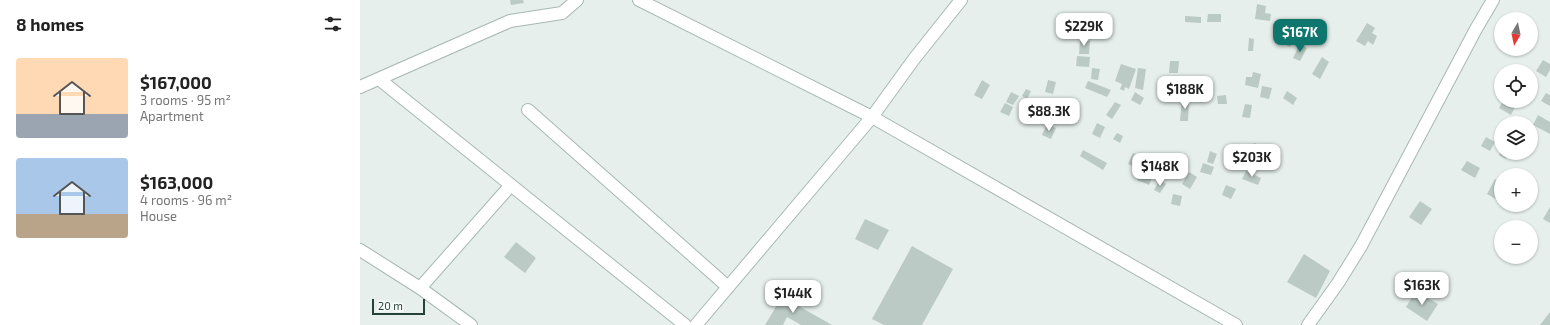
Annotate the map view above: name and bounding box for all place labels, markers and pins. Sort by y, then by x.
pin: $229K [1056,13,1112,47]
pin: $167K [1272,19,1328,53]
pin: $188K [1157,76,1213,110]
pin: $88.3K [1016,98,1082,132]
pin: $203K [1224,144,1280,178]
pin: $148K [1132,153,1188,187]
pin: $163K [1394,272,1450,306]
pin: $144K [765,280,821,314]

